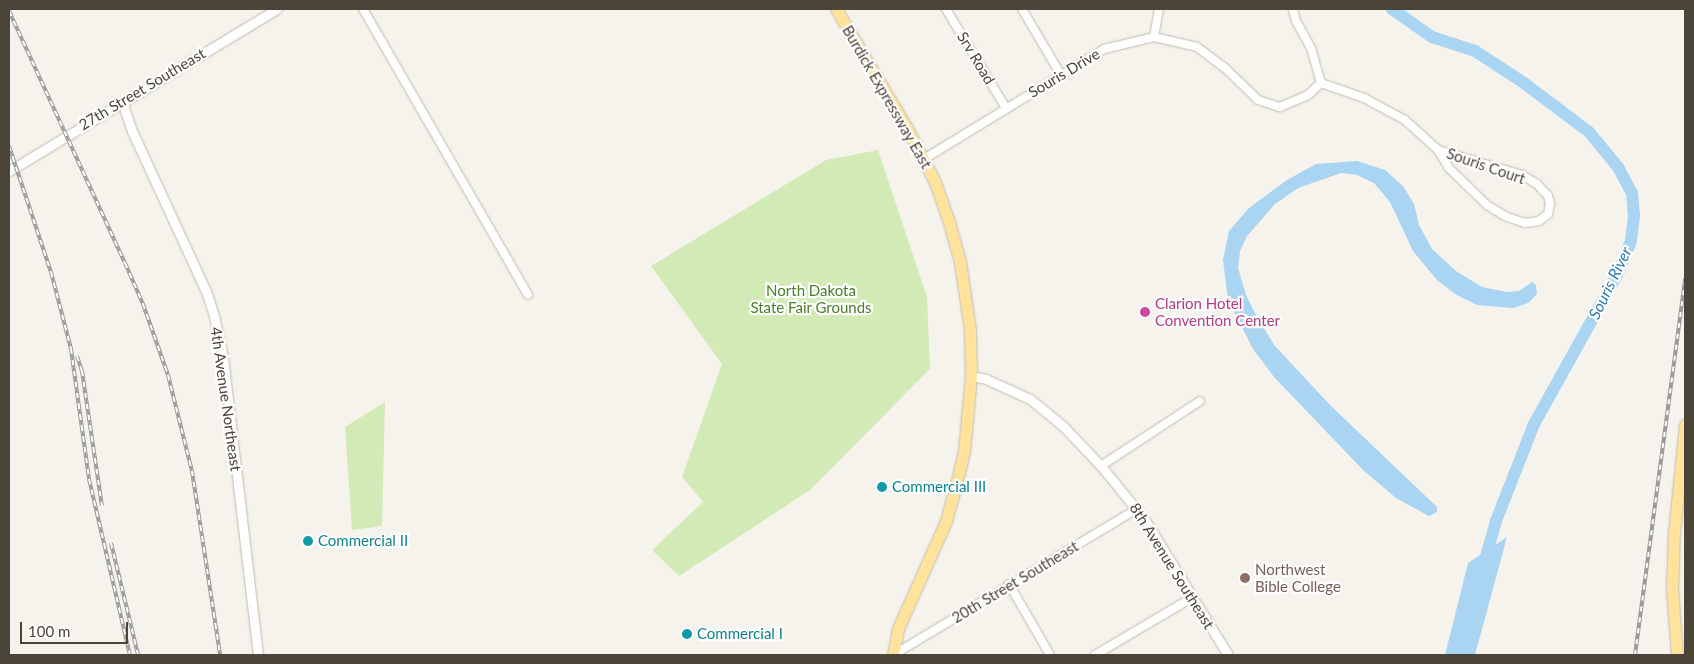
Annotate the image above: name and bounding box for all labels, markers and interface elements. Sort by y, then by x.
street label: Burdick Expressway East [839,22,935,172]
street label: Srv Road [953,28,999,88]
street label: 27th Street Southeast [76,44,208,134]
street label: Souris Drive [1025,45,1103,101]
street label: Souris Court [1444,144,1528,188]
water label: Souris River [1584,244,1636,322]
park label: North Dakota State Fair Grounds [750,281,872,316]
place label: Clarion Hotel Convention Center [1155,294,1280,329]
marker: Clarion Hotel Convention Center [1139,306,1151,318]
street label: 4th Avenue Northeast [207,325,245,473]
place label: Commercial III [892,478,986,496]
marker: Commercial III [876,481,888,493]
street label: 8th Avenue Southeast [1126,499,1218,633]
place label: Commercial II [318,532,408,550]
marker: Commercial II [302,535,314,547]
street label: 20th Street Southeast [949,537,1081,627]
place label: Northwest Bible College [1255,560,1341,595]
marker: Northwest Bible College [1239,572,1251,584]
scale bar [22,612,130,644]
text: 100 m [28,622,70,640]
place label: Commercial I [697,625,783,643]
marker: Commercial I [681,628,693,640]

